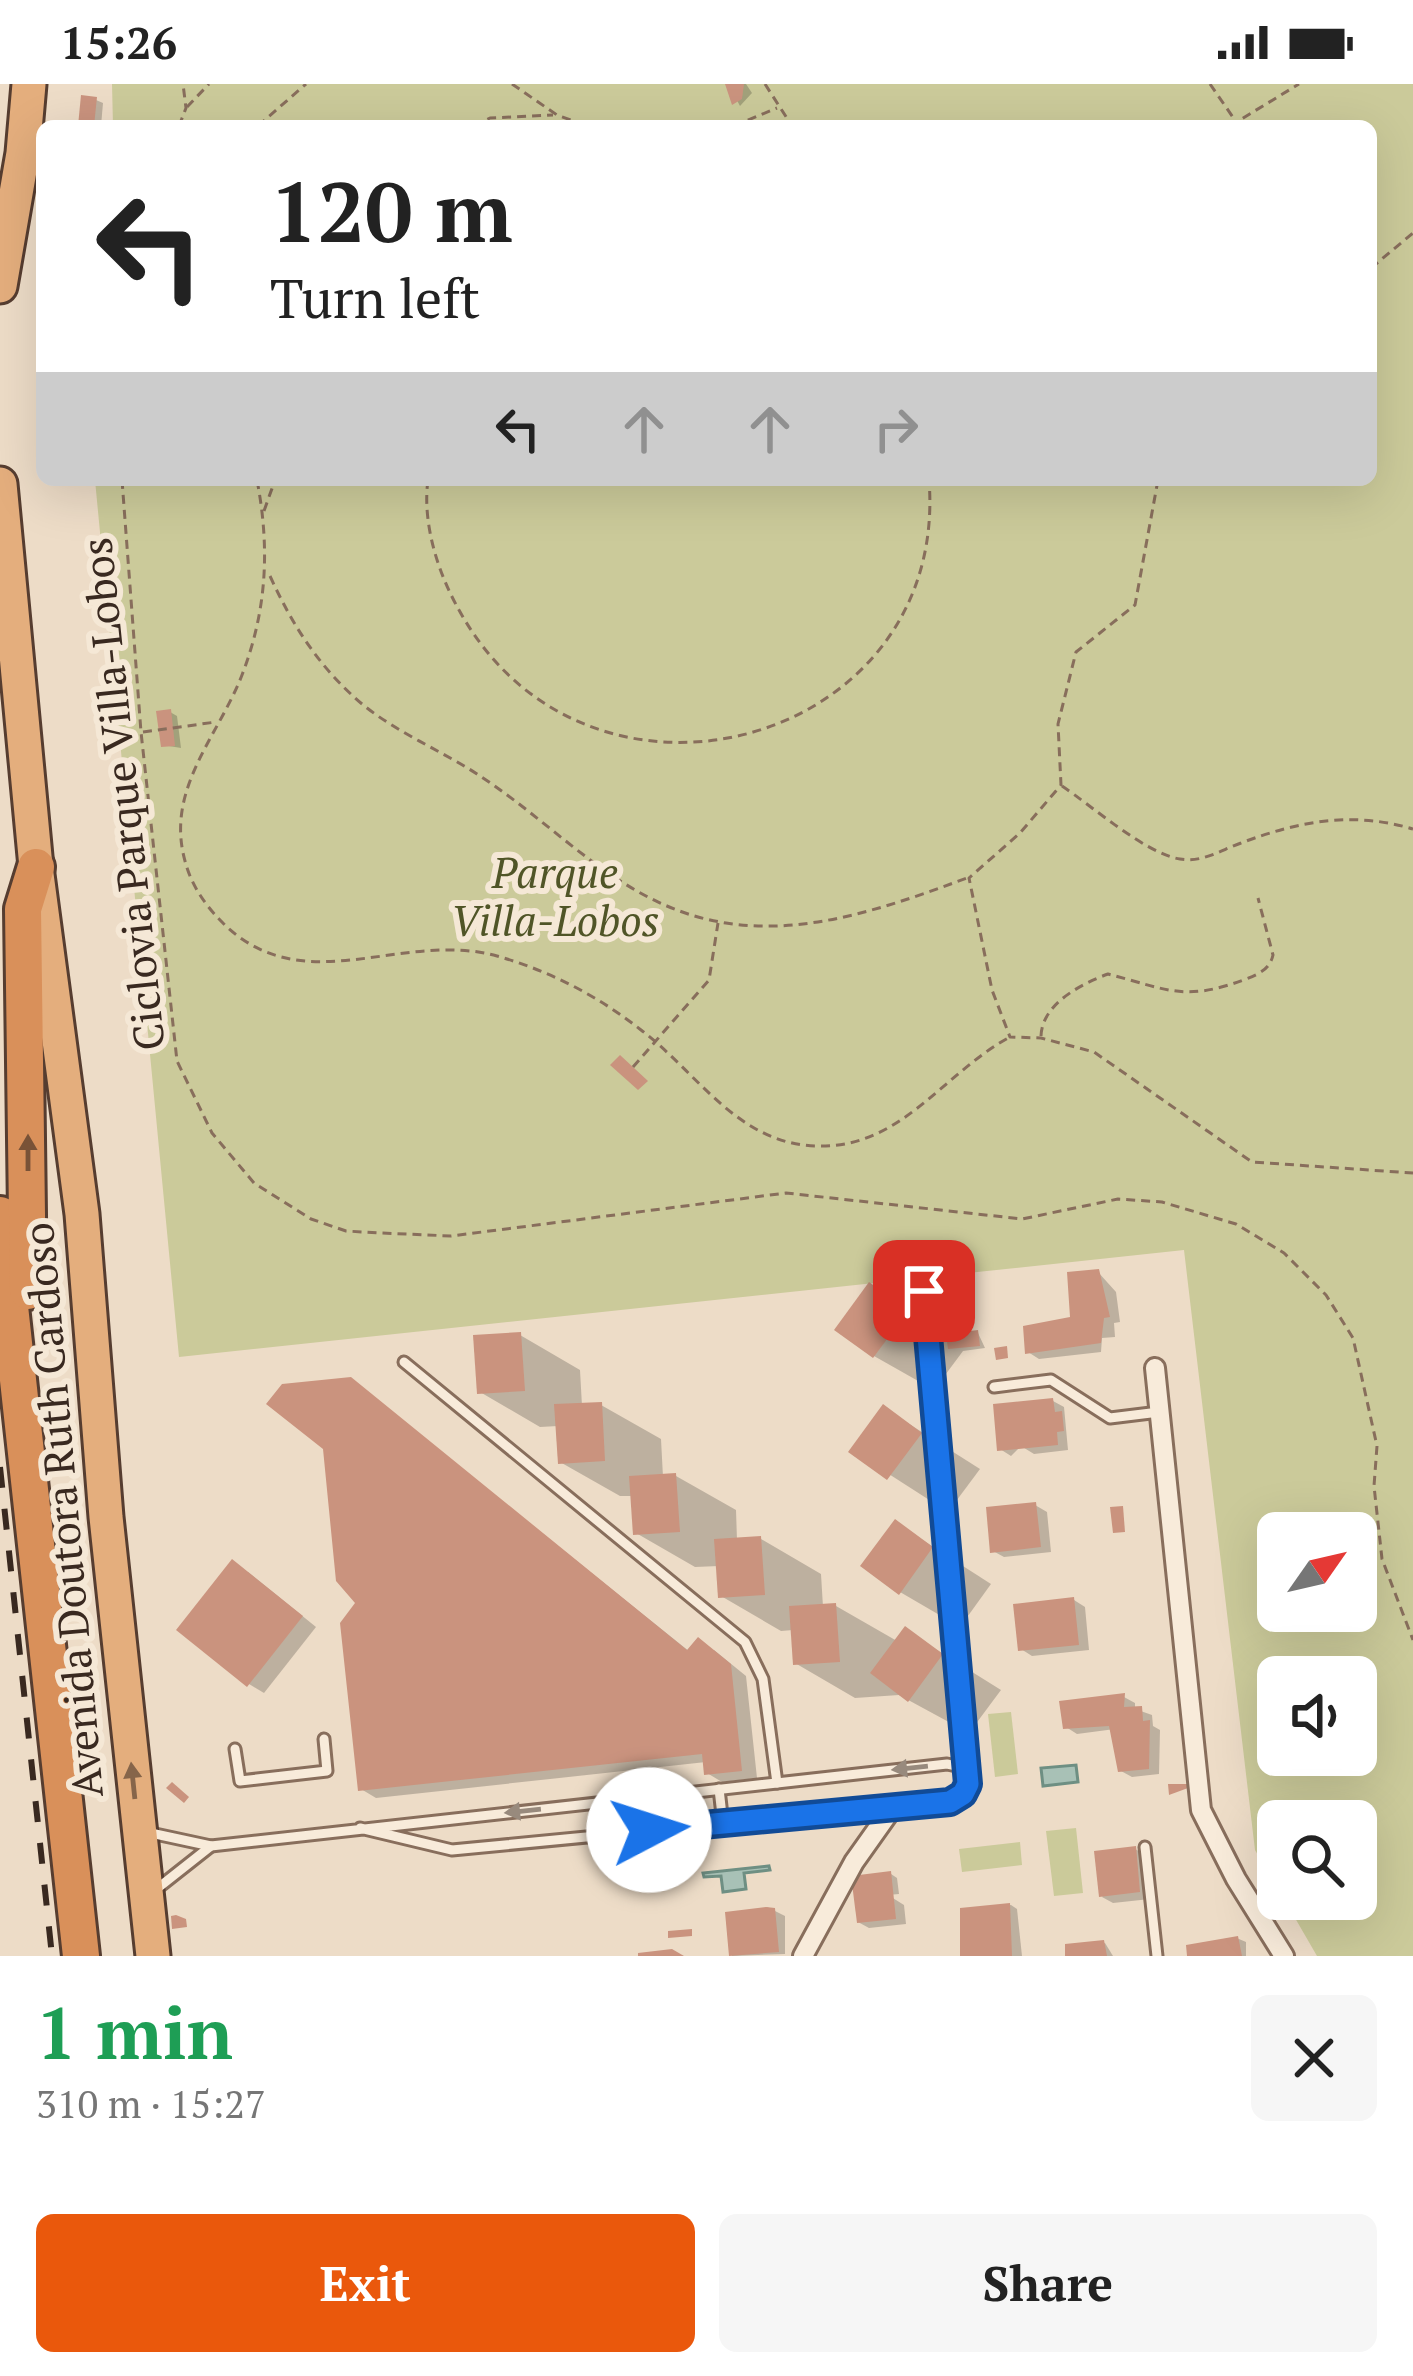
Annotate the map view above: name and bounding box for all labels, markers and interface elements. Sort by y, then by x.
text: 15:26 [60,12,177,72]
text: 120 m [270,155,513,266]
icon: left [72,168,228,324]
text: Turn left [270,262,480,333]
icon: left [485,396,551,462]
icon: ahead [611,396,677,462]
icon: ahead [737,396,803,462]
icon: right [863,396,929,462]
street label: Ciclovia Parque Villa-Lobos [67,535,177,1053]
park label: Parque Villa-Lobos [451,844,659,948]
one-way arrow [18,1133,38,1171]
street label: Avenida Doutora Ruth Cardoso [9,1220,115,1800]
pin [873,1240,975,1342]
icon: arrive [891,1258,957,1324]
north arrow [1257,1512,1377,1632]
map controls [1257,1512,1377,1920]
button: sound [1257,1656,1377,1776]
one-way arrow [891,1759,929,1778]
one-way arrow [123,1761,142,1799]
position arrow [586,1767,712,1893]
button: search [1257,1800,1377,1920]
one-way arrow [504,1802,541,1821]
text: 1 min [36,1984,233,2080]
button: close [1251,1995,1377,2121]
text: 310 m · 15:27 [36,2077,266,2129]
button: Exit [36,2214,695,2352]
button: Share [719,2214,1377,2352]

